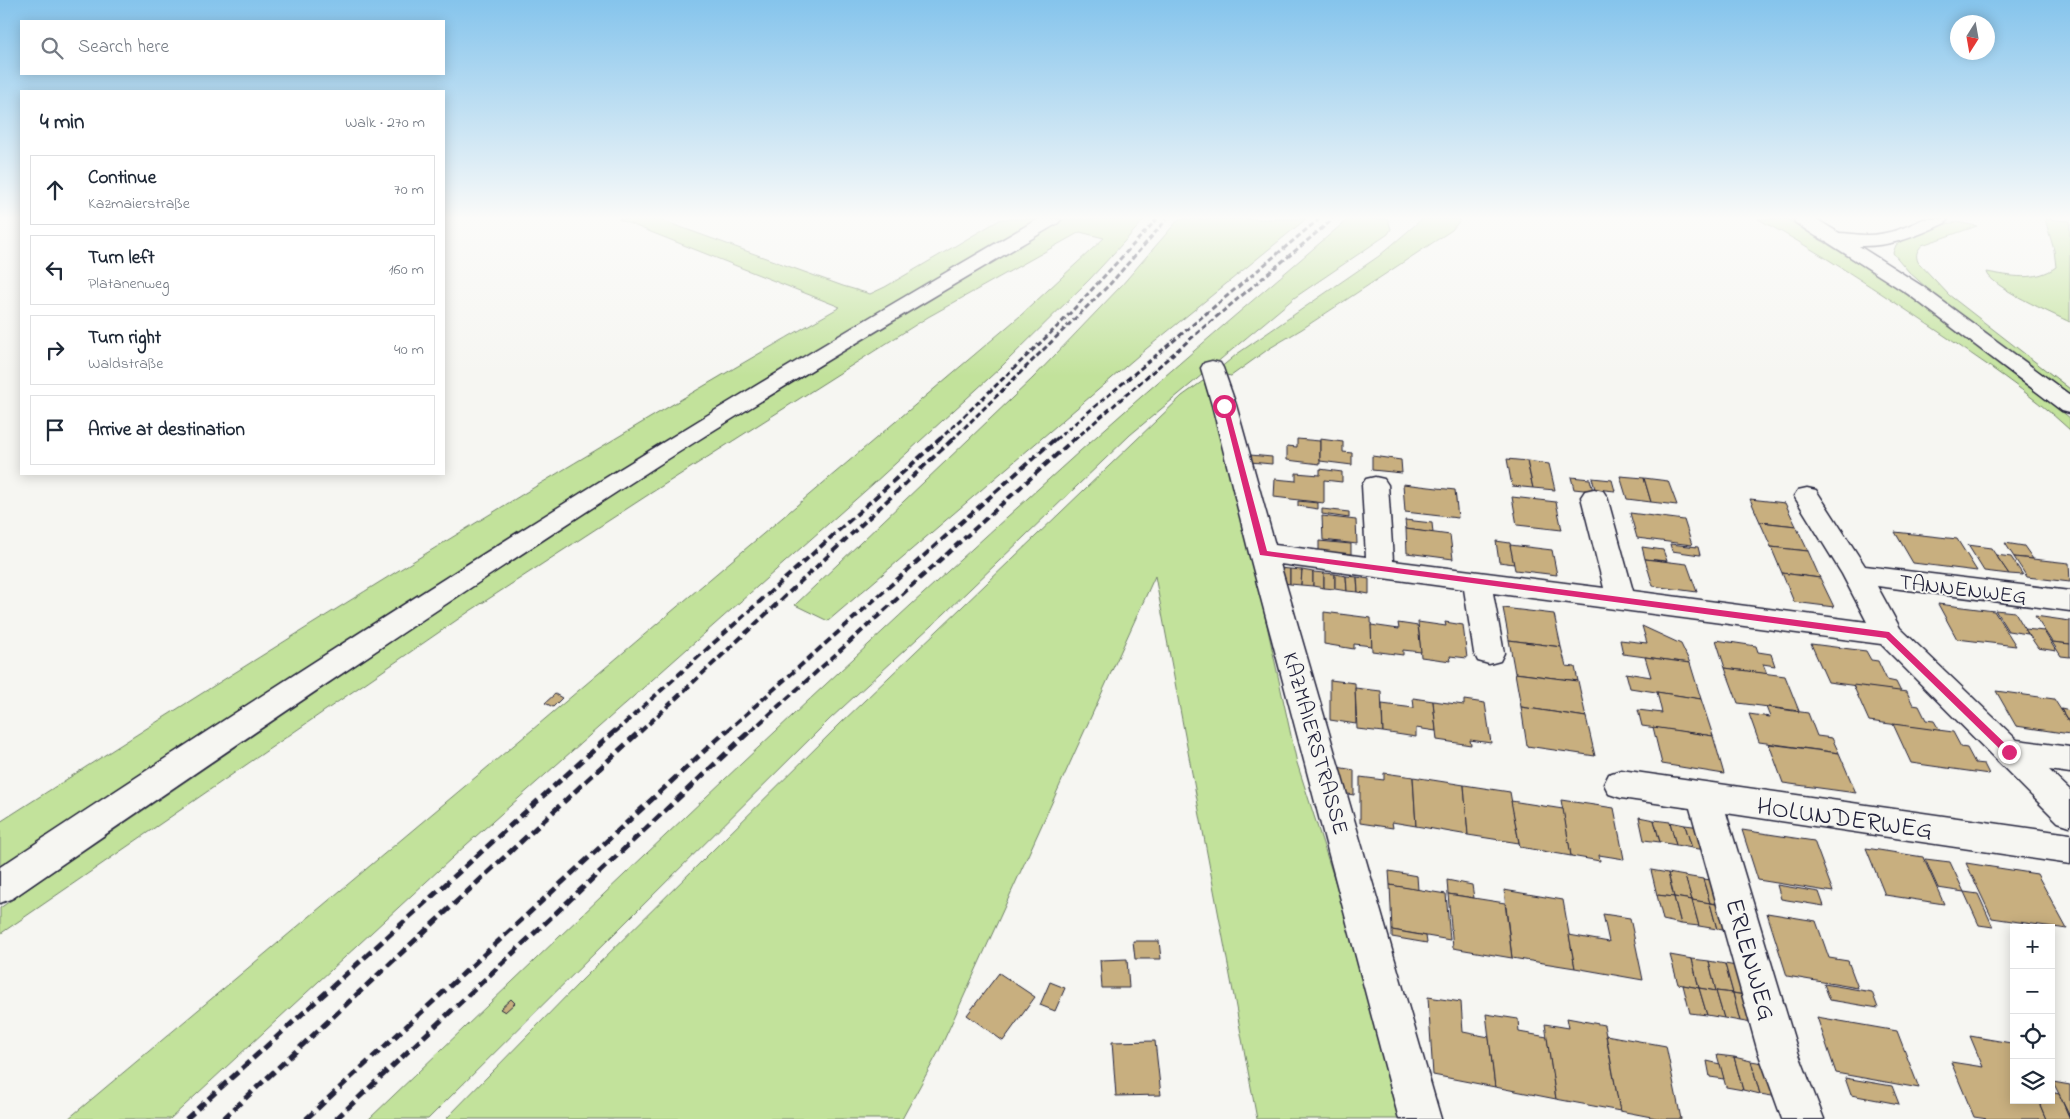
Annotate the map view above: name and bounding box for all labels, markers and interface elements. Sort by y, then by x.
north arrow [1950,15,1995,60]
search box [20,20,445,75]
icon: search [38,34,66,62]
text: Search here [78,34,169,61]
text: 4 min [40,108,84,138]
text: Walk · 270 m [345,111,425,135]
text: Continue [88,165,156,192]
icon: ahead [41,176,69,204]
text: 70 m [394,178,424,202]
text: Kazmaierstraße [88,192,190,216]
text: Turn left [88,245,155,272]
icon: left [41,256,69,284]
text: 160 m [389,258,424,282]
text: Platanenweg [88,272,169,296]
text: Turn right [88,325,161,352]
icon: right [41,336,69,364]
text: 40 m [394,338,424,362]
text: Waldstraße [88,352,163,376]
route start [1213,395,1236,418]
icon: arrive [41,416,69,444]
text: Arrive at destination [88,417,245,444]
street label: TANNENWEG [1897,567,2028,615]
street label: KAZMAIERSTRASSE [1273,649,1355,839]
route end [1998,741,2021,764]
street label: HOLUNDERWEG [1754,789,1935,851]
street label: ERLENWEG [1714,894,1785,1025]
map controls [2010,924,2055,1104]
button: + [2010,924,2055,969]
button: − [2010,969,2055,1014]
button: locate [2010,1014,2055,1059]
button: layers [2010,1059,2055,1104]

